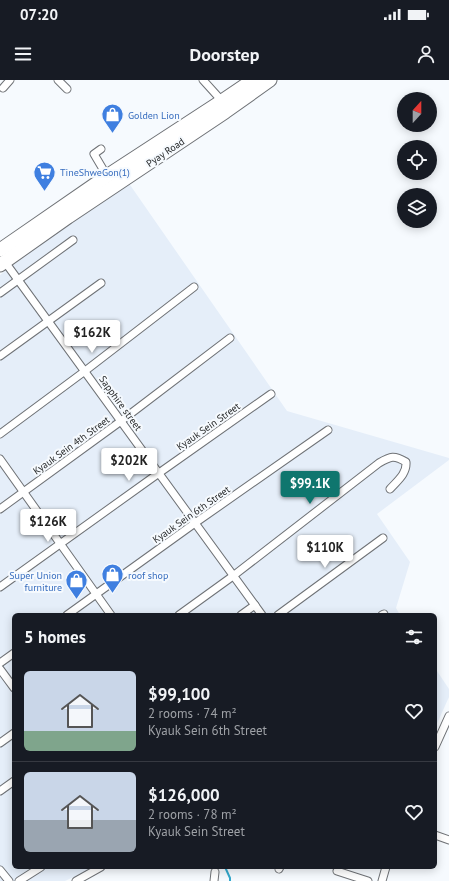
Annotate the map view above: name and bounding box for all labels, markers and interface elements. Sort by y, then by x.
text: 07:20 [20,5,58,24]
icon: menu [12,43,34,65]
text: Doorstep [190,43,259,66]
icon: person [415,43,437,65]
north arrow [397,92,437,132]
map controls [397,92,437,228]
shop icon: Golden Lion [100,102,126,135]
place label: Golden Lion [128,109,180,122]
street label: Pyay Road [144,135,187,170]
button: locate [397,140,437,180]
supermarket icon: TineShweGon(1) [31,159,57,192]
place label: TineShweGon(1) [60,166,130,179]
button: layers [397,188,437,228]
pin: $162K [64,320,120,354]
text: $162K [73,324,111,341]
street label: Sapphire street [96,373,145,434]
street label: Kyauk Sein Street [174,399,243,453]
street label: Kyauk Sein 4th Street [30,413,113,478]
pin: $202K [101,448,157,482]
text: $202K [110,452,148,469]
pin: $99.1K [277,471,343,505]
text: $99.1K [290,475,330,492]
street label: Kyauk Sein 6th Street [150,483,233,546]
pin: $126K [20,509,76,543]
text: $126K [29,513,67,530]
pin: $110K [297,535,353,569]
text: $110K [306,539,344,556]
shop icon: roof shop [100,562,126,595]
shop icon: Super Union furniture [64,568,90,601]
place label: Super Union furniture [9,569,62,594]
place label: roof shop [128,569,168,582]
text: 5 homes [24,626,86,648]
icon: filters [403,626,425,648]
text: $99,100 [148,683,210,705]
icon: home [56,687,104,735]
icon: heart [403,700,425,722]
text: 2 rooms · 74 m² [148,705,237,722]
text: Kyauk Sein 6th Street [148,722,267,739]
text: $126,000 [148,784,220,806]
icon: home [56,788,104,836]
icon: heart [403,801,425,823]
text: 2 rooms · 78 m² [148,806,237,823]
text: Kyauk Sein Street [148,823,245,840]

